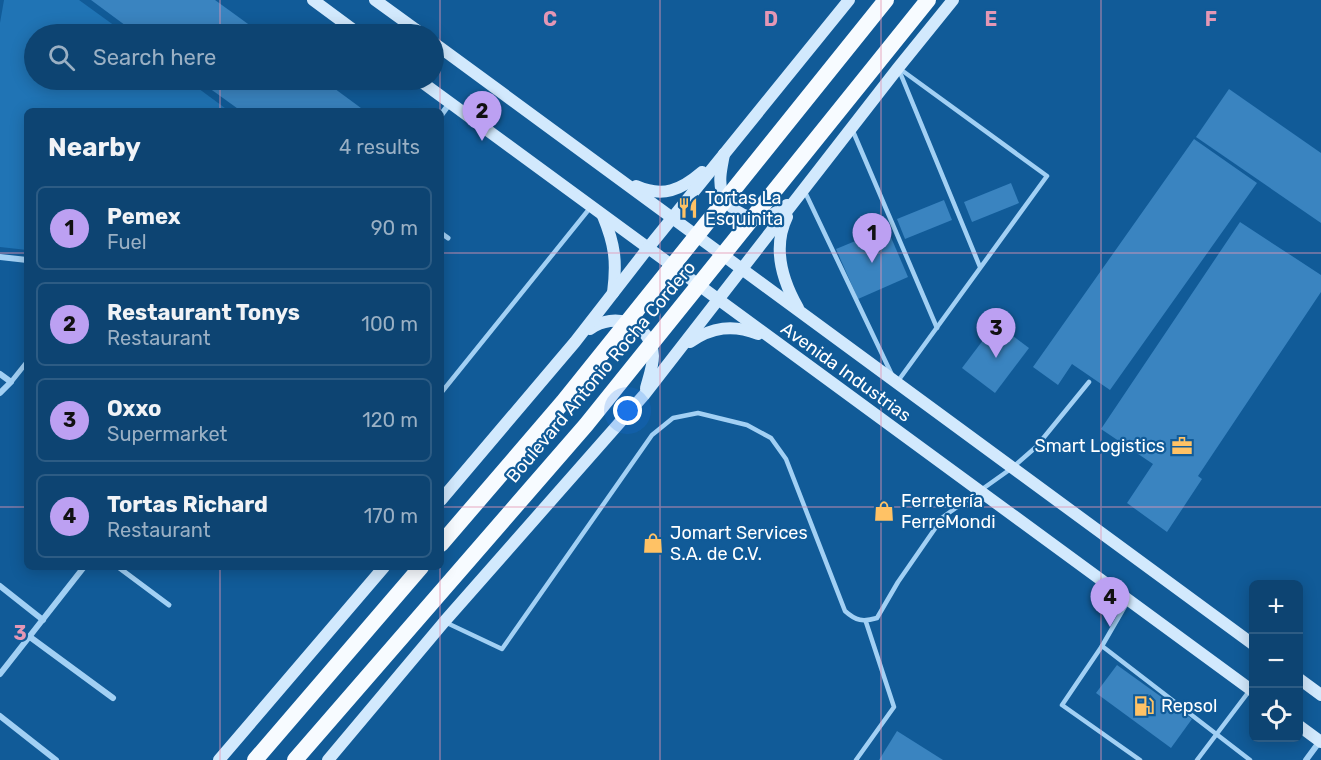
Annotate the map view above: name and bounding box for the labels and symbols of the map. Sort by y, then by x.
text: C [543,7,557,31]
text: D [764,7,778,31]
text: E [985,7,997,31]
text: F [1205,7,1217,31]
pin: 2 [462,92,502,141]
place label: Tortas La Esquinita [705,187,783,230]
restaurant icon: Tortas La Esquinita [676,196,700,220]
pin: 1 [852,214,892,263]
street label: Boulevard Antonio Rocha Cordero [502,257,700,487]
pin: 3 [976,308,1016,358]
street label: Avenida Industrias [777,317,915,427]
your location [613,396,642,425]
office icon: Smart Logistics [1170,434,1194,458]
place label: Smart Logistics [1035,435,1165,457]
place label: Ferretería FerreMondi [901,490,996,533]
shop icon: Ferretería FerreMondi [872,499,896,523]
place label: Jomart Services S.A. de C.V. [670,522,808,565]
shop icon: Jomart Services S.A. de C.V. [641,531,665,555]
pin: 4 [1090,578,1130,627]
text: 3 [13,621,27,645]
fuel station icon: Repsol [1132,694,1156,718]
place label: Repsol [1161,695,1217,717]

